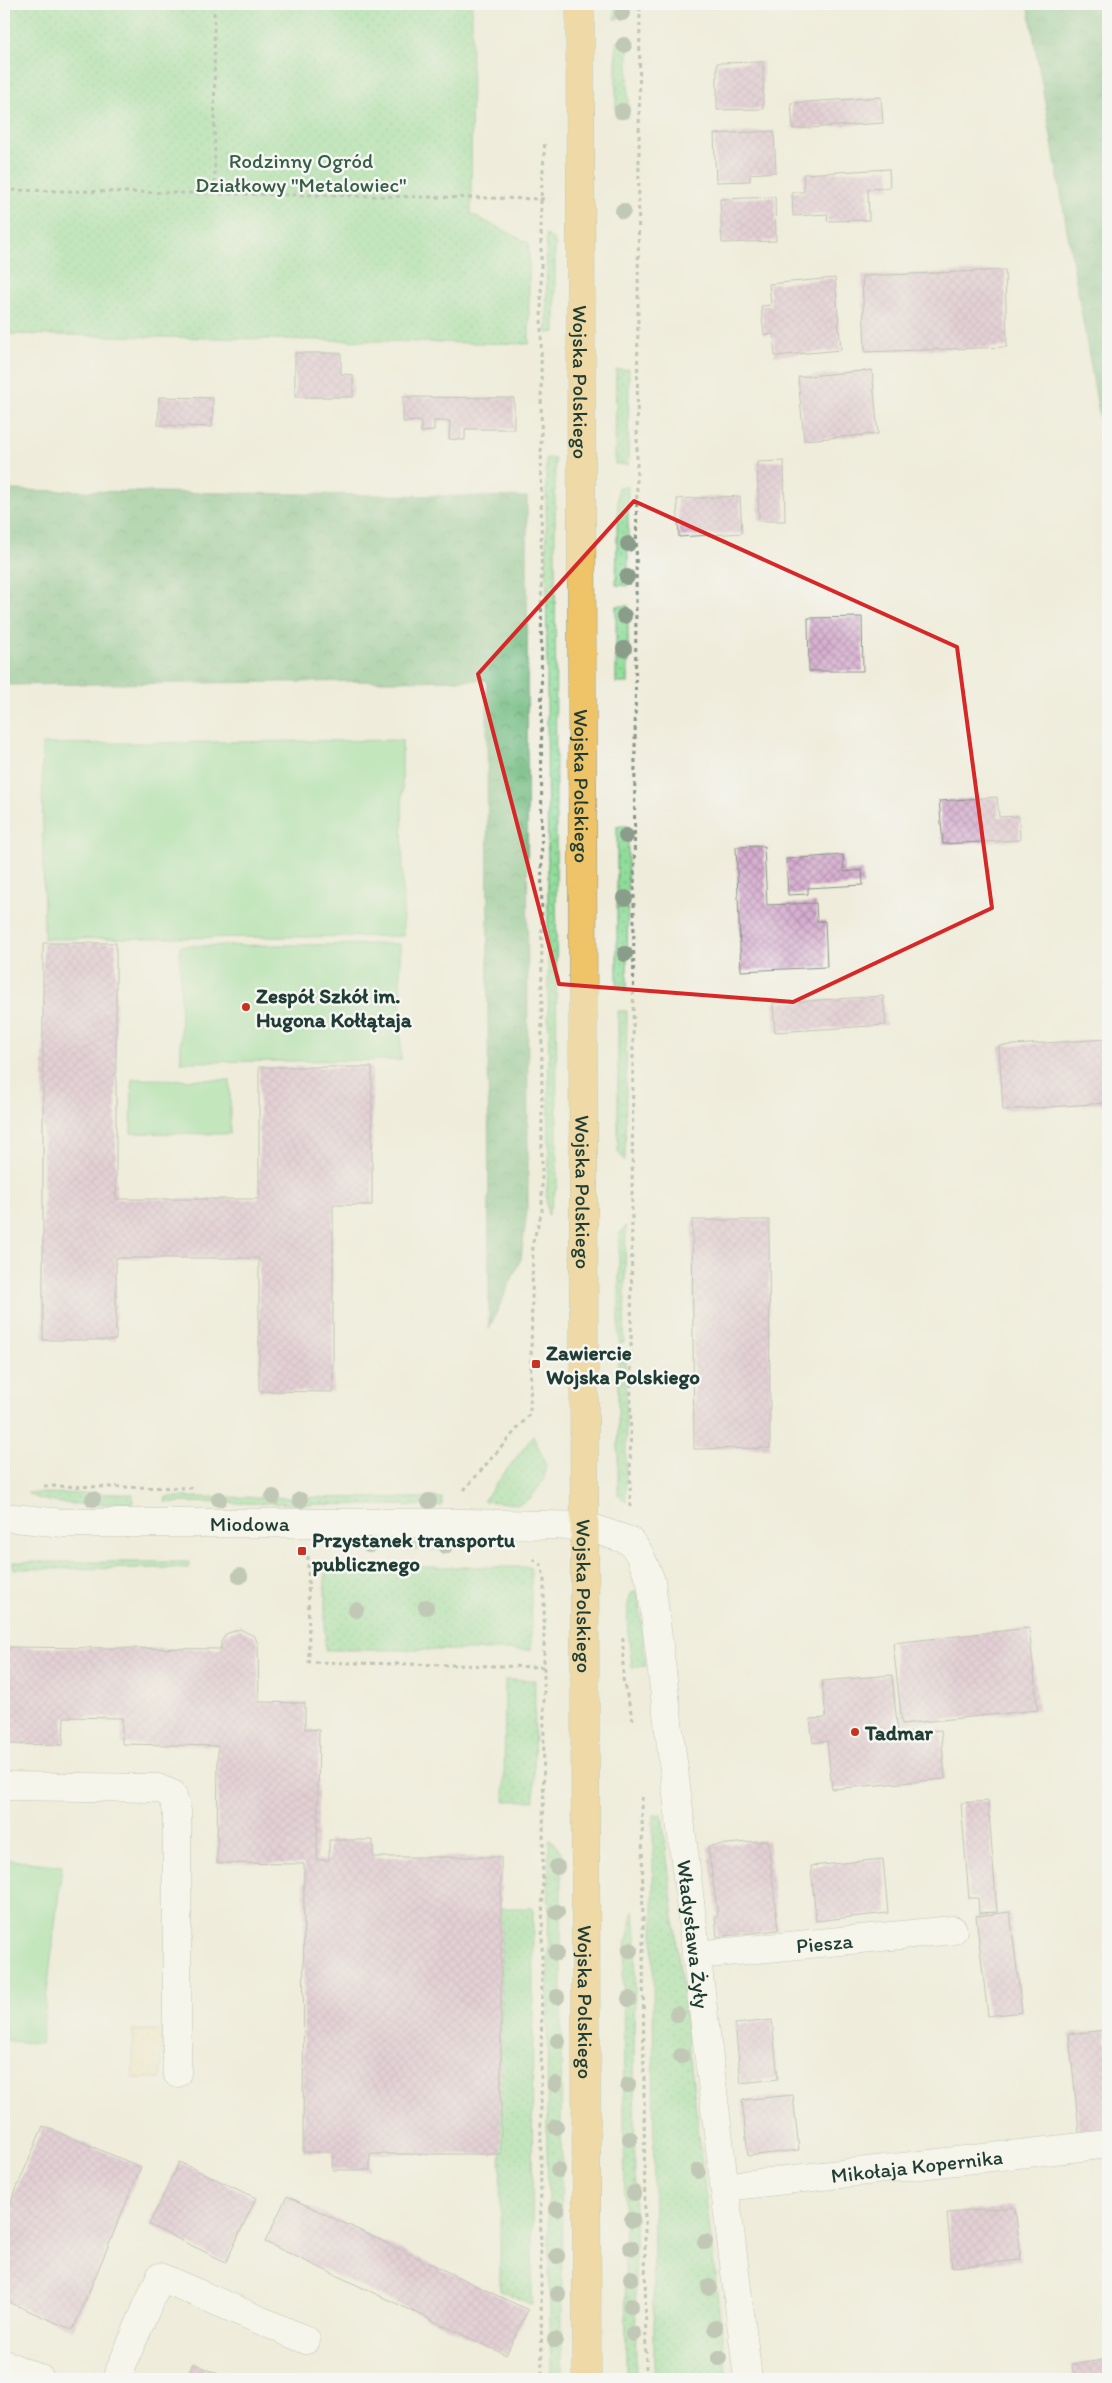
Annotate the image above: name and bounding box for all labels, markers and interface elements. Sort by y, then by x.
park label: Rodzinny Ogród Działkowy "Metalowiec" [195,148,407,197]
street label: Wojska Polskiego [568,305,594,459]
street label: Wojska Polskiego [570,709,595,863]
place label: Zespół Szkół im. Hugona Kołłątaja [256,983,413,1033]
marker: Zespół Szkół im. Hugona Kołłątaja [240,1001,252,1013]
street label: Wojska Polskiego [571,1115,596,1269]
place label: Zawiercie Wojska Polskiego [546,1340,700,1390]
marker: Zawiercie Wojska Polskiego [530,1358,542,1370]
street label: Miodowa [210,1511,290,1536]
street label: Wojska Polskiego [572,1519,597,1673]
place label: Przystanek transportu publicznego [311,1527,516,1577]
marker: Przystanek transportu publicznego [296,1545,308,1557]
place label: Tadmar [864,1720,933,1745]
marker: Tadmar [849,1726,861,1738]
street label: Władysława Żyły [672,1858,715,2010]
street label: Wojska Polskiego [573,1925,599,2079]
street label: Piesza [795,1927,854,1958]
street label: Mikołaja Kopernika [830,2143,1004,2187]

